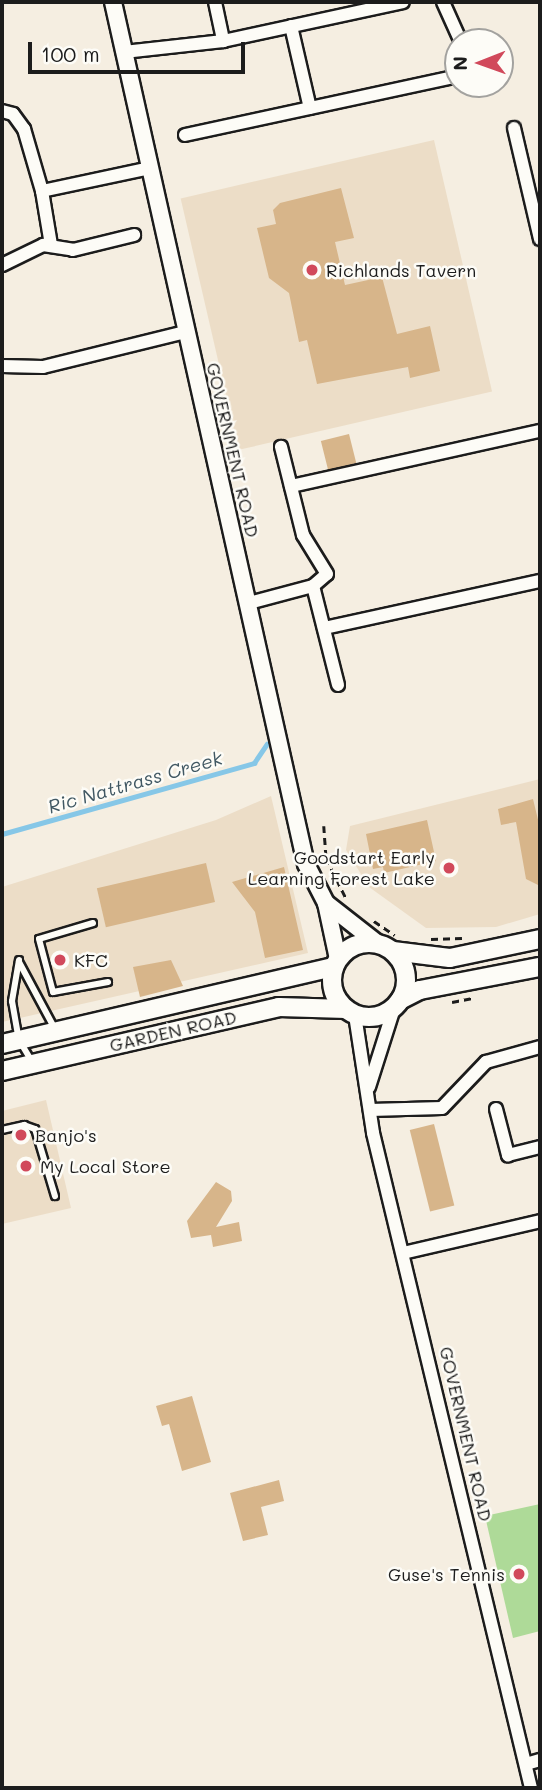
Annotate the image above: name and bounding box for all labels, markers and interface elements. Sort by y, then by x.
scale bar [32,28,248,72]
north arrow [444,28,514,98]
text: 100 m [41,40,100,67]
text: N [447,56,472,71]
place label: Richlands Tavern [326,259,476,281]
marker: Richlands Tavern [304,262,320,278]
street label: GOVERNMENT ROAD [202,361,264,539]
water label: Ric Nattrass Creek [45,746,225,818]
place label: Goodstart Early Learning Forest Lake [248,847,435,890]
marker: Goodstart Early Learning Forest Lake [441,860,457,876]
place label: KFC [74,949,108,971]
marker: KFC [52,952,68,968]
street label: GARDEN ROAD [107,1006,239,1056]
place label: Banjo's [35,1124,97,1146]
marker: Banjo's [13,1127,29,1143]
place label: My Local Store [40,1155,171,1177]
marker: My Local Store [18,1158,34,1174]
street label: GOVERNMENT ROAD [435,1345,497,1523]
place label: Guse's Tennis [388,1563,505,1585]
marker: Guse's Tennis [511,1566,527,1582]

